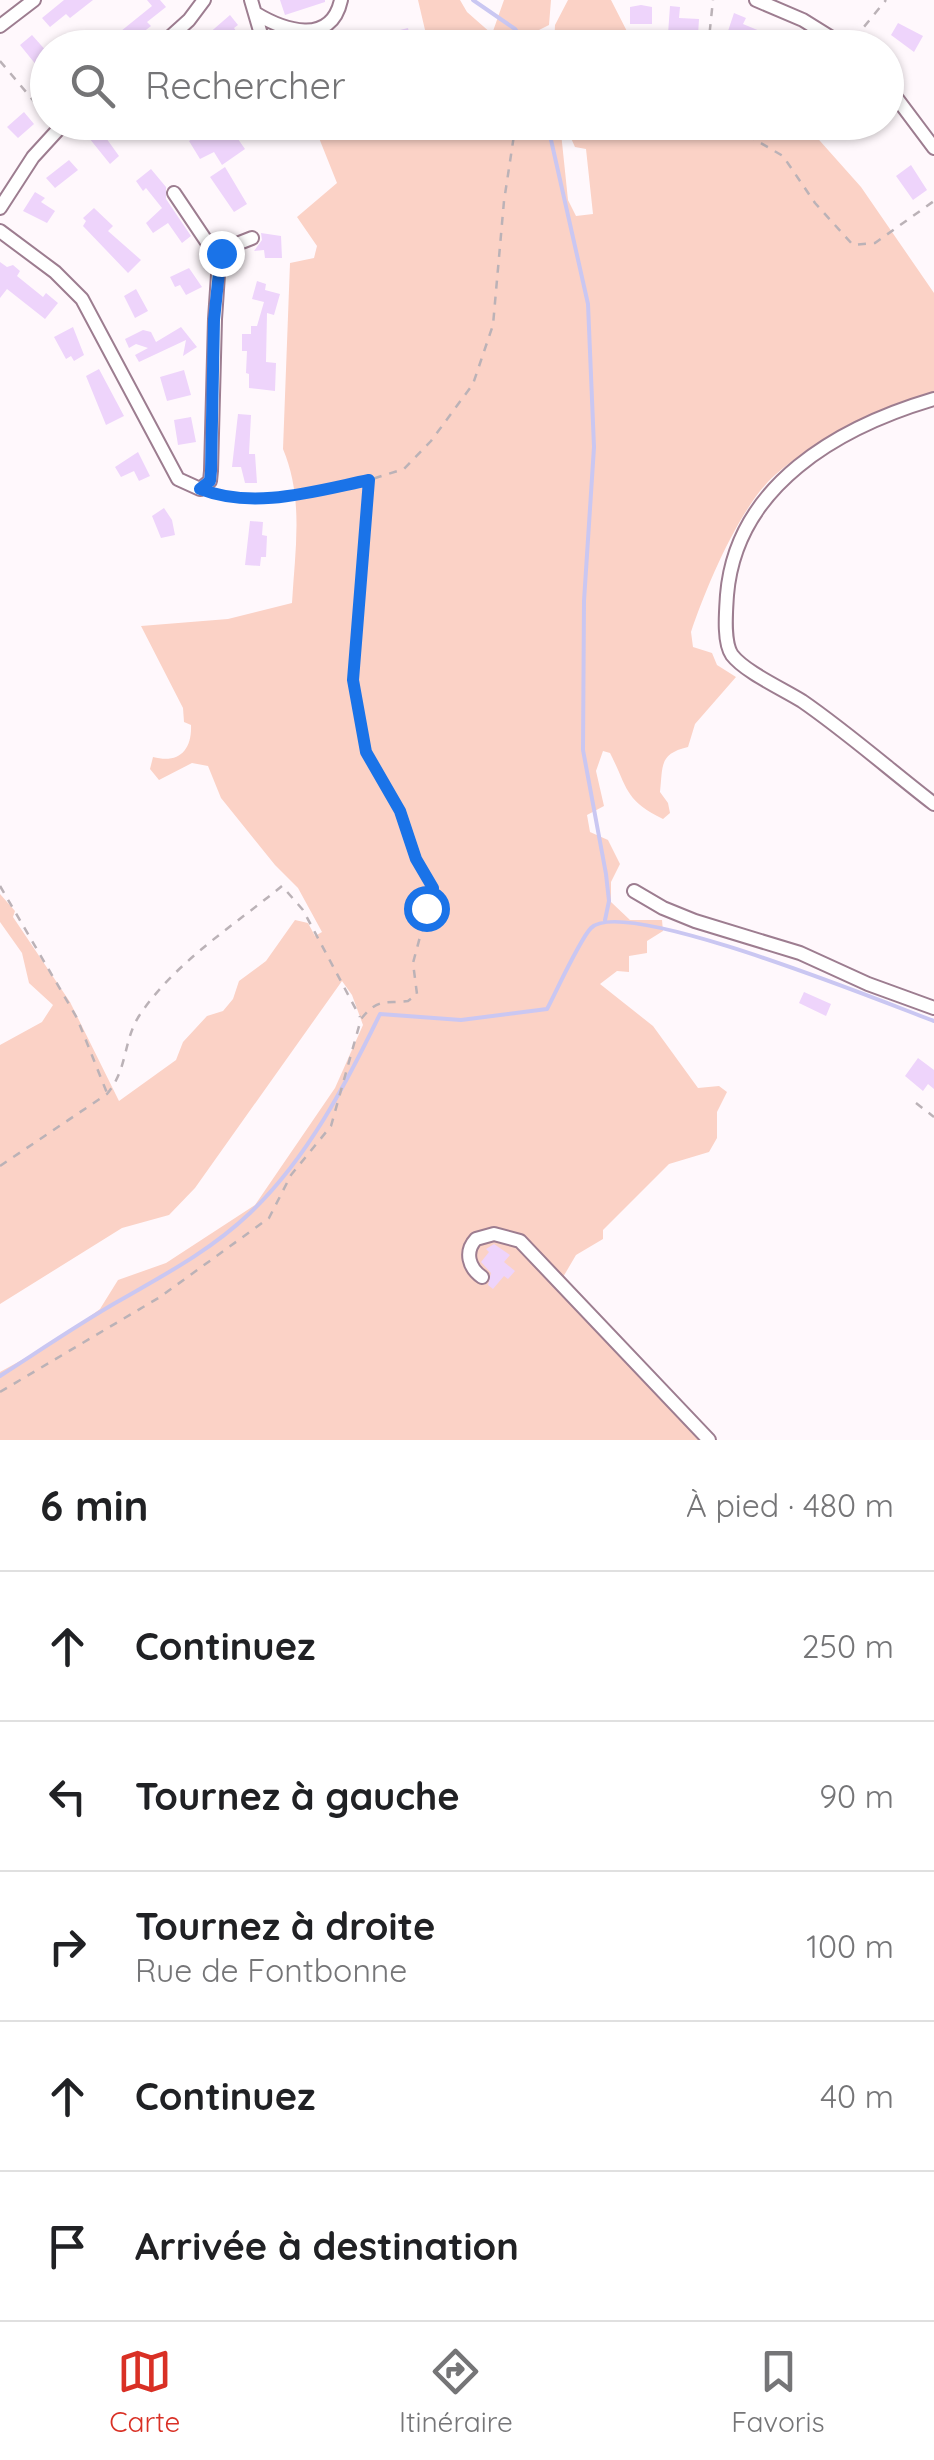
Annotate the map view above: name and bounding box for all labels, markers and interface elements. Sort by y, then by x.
search box [30,30,904,140]
icon: search [65,58,120,113]
text: Rechercher [145,61,346,109]
route end [199,231,245,277]
route start [404,886,450,932]
text: 6 min [40,1479,149,1532]
text: À pied · 480 m [686,1485,894,1525]
icon: ahead [40,1619,95,1674]
text: Continuez [135,1622,315,1670]
text: 250 m [802,1626,894,1666]
icon: left [40,1769,95,1824]
text: Tournez à gauche [135,1772,460,1820]
text: 90 m [819,1776,894,1816]
text: Tournez à droite [135,1902,435,1950]
icon: right [40,1919,95,1974]
text: 100 m [806,1926,894,1966]
text: Rue de Fontbonne [135,1950,407,1990]
icon: ahead [40,2069,95,2124]
text: Continuez [135,2072,315,2120]
text: 40 m [820,2076,894,2116]
icon: arrive [40,2219,95,2274]
text: Arrivée à destination [135,2222,519,2270]
tab: Carte [109,2344,180,2439]
tab: Itinéraire [399,2344,513,2439]
tab: Favoris [731,2344,825,2439]

